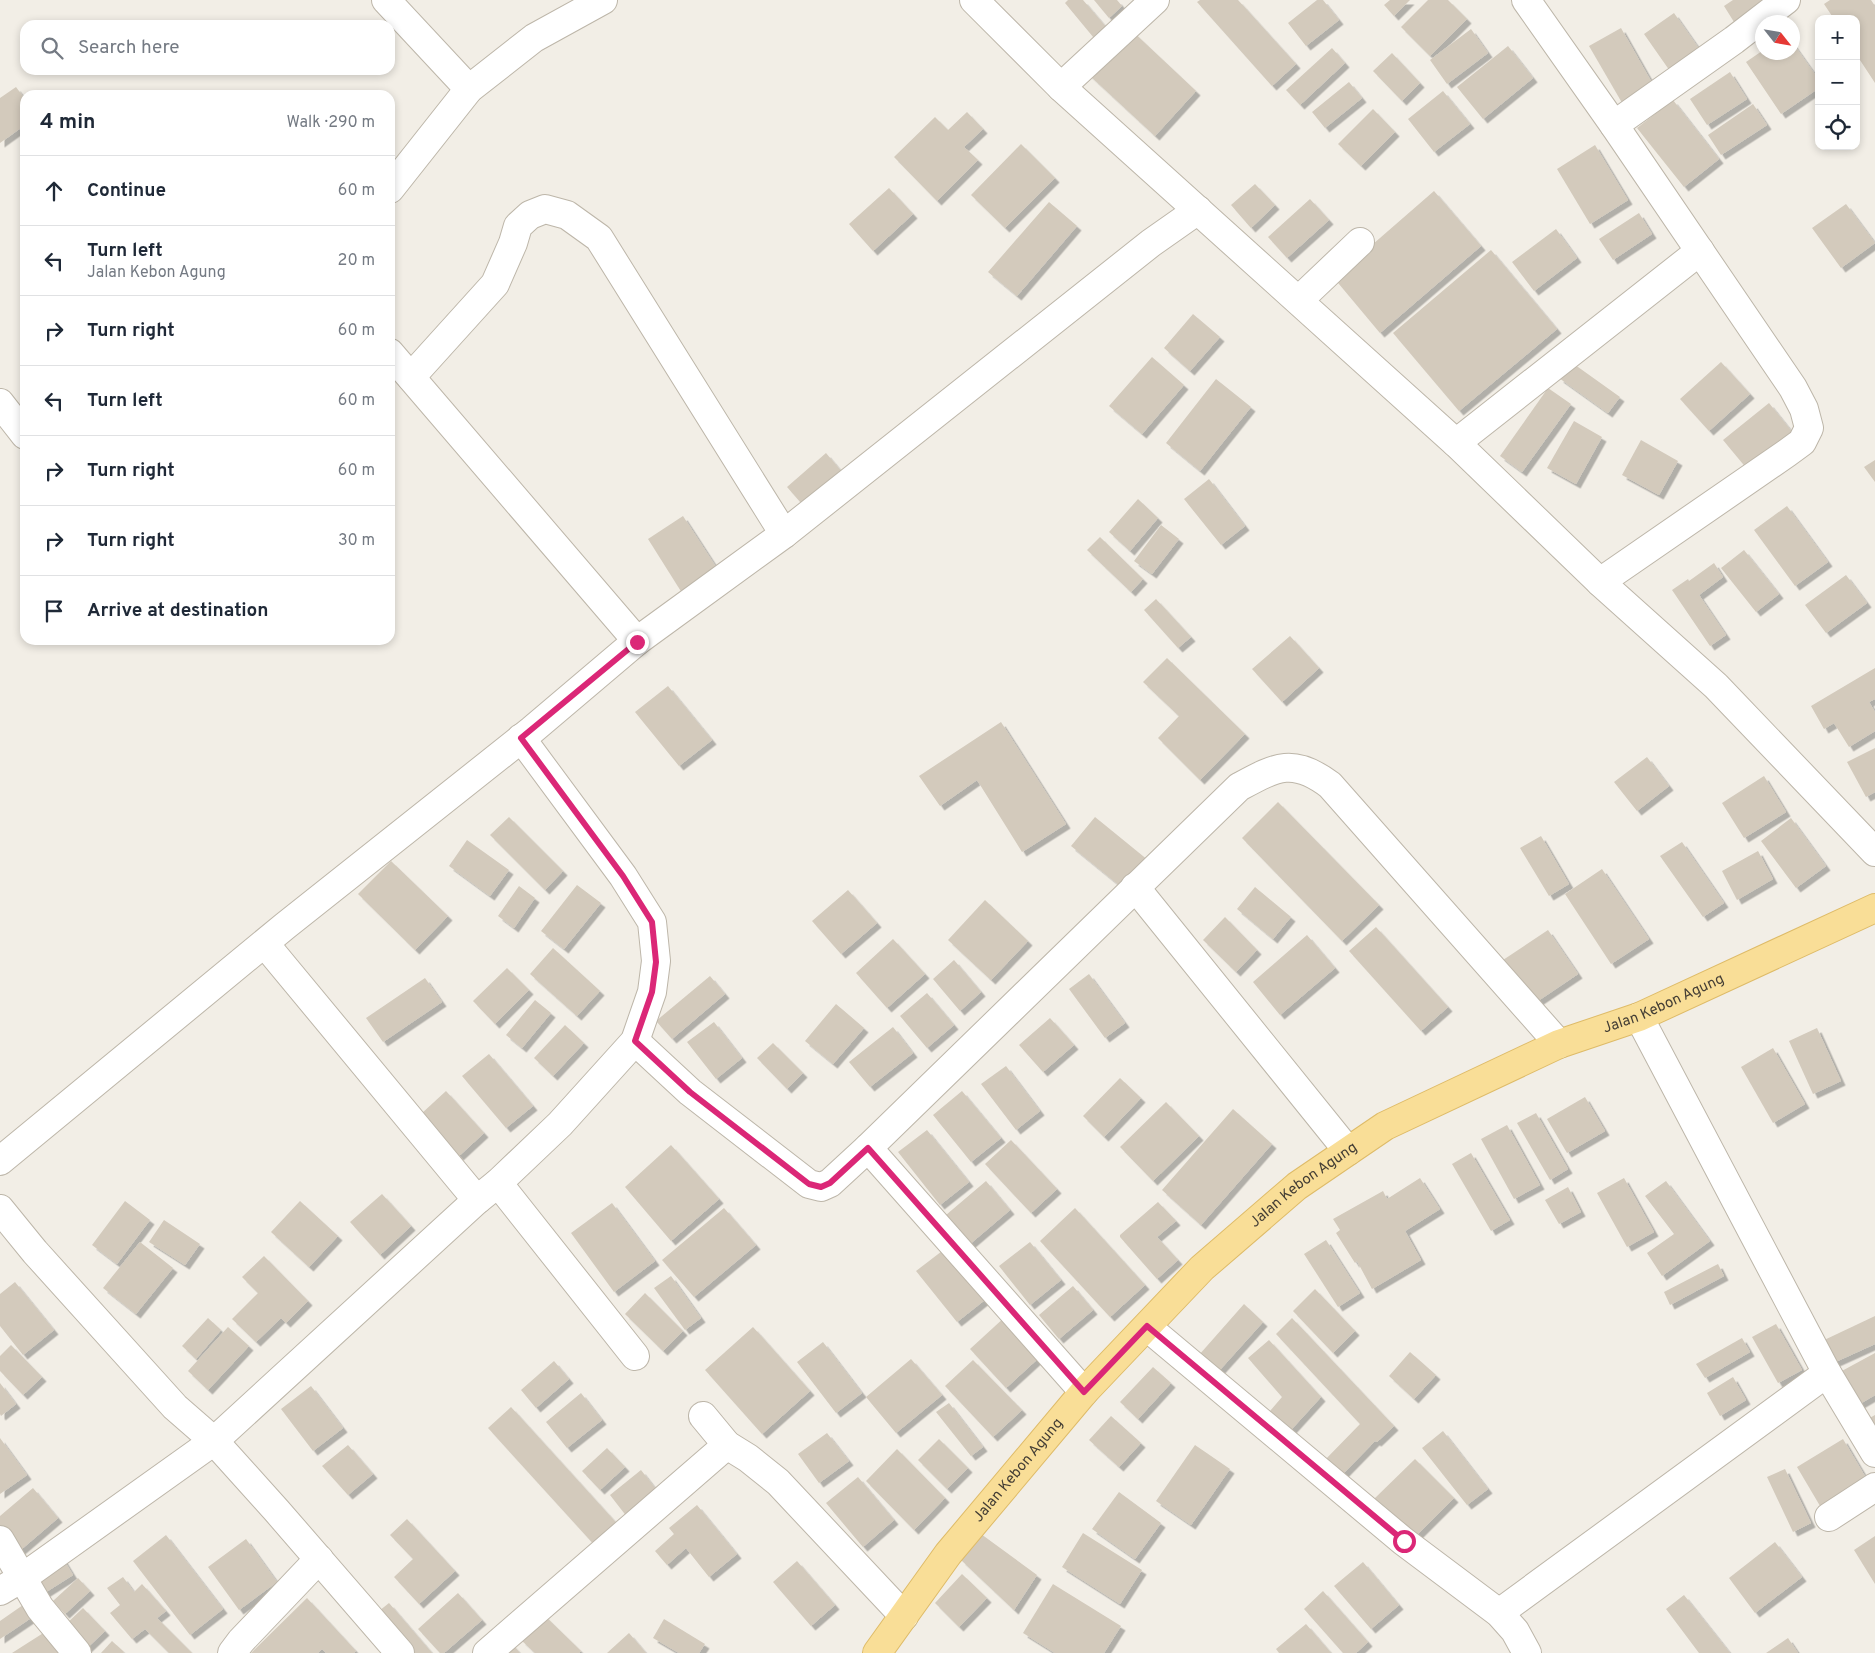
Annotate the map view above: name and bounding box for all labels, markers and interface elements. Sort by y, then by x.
north arrow [1755,15,1800,60]
map controls [1815,15,1860,150]
button: + [1815,15,1860,60]
search box [20,20,395,75]
icon: search [38,34,66,62]
text: Search here [78,36,180,60]
button: − [1815,60,1860,105]
button: locate [1815,105,1860,150]
text: 4 min [40,109,96,136]
text: Walk · 290 m [287,113,375,133]
icon: ahead [40,177,68,205]
text: Continue [87,179,166,203]
text: 60 m [338,181,375,201]
text: Turn left [87,239,163,263]
icon: left [40,247,68,275]
text: 20 m [338,251,375,271]
text: Jalan Kebon Agung [87,263,226,283]
icon: right [40,317,68,345]
text: Turn right [87,319,175,343]
text: 60 m [338,321,375,341]
icon: left [40,387,68,415]
text: Turn left [87,389,163,413]
text: 60 m [338,391,375,411]
icon: right [40,457,68,485]
text: Turn right [87,459,175,483]
text: 60 m [338,461,375,481]
icon: right [40,527,68,555]
text: Turn right [87,529,175,553]
text: 30 m [338,531,375,551]
icon: arrive [40,597,68,625]
text: Arrive at destination [87,599,268,623]
route end [626,631,649,654]
street label: Jalan Kebon Agung [1600,969,1727,1038]
street label: Jalan Kebon Agung [1246,1138,1361,1232]
street label: Jalan Kebon Agung [969,1414,1067,1526]
route start [1393,1530,1416,1553]

